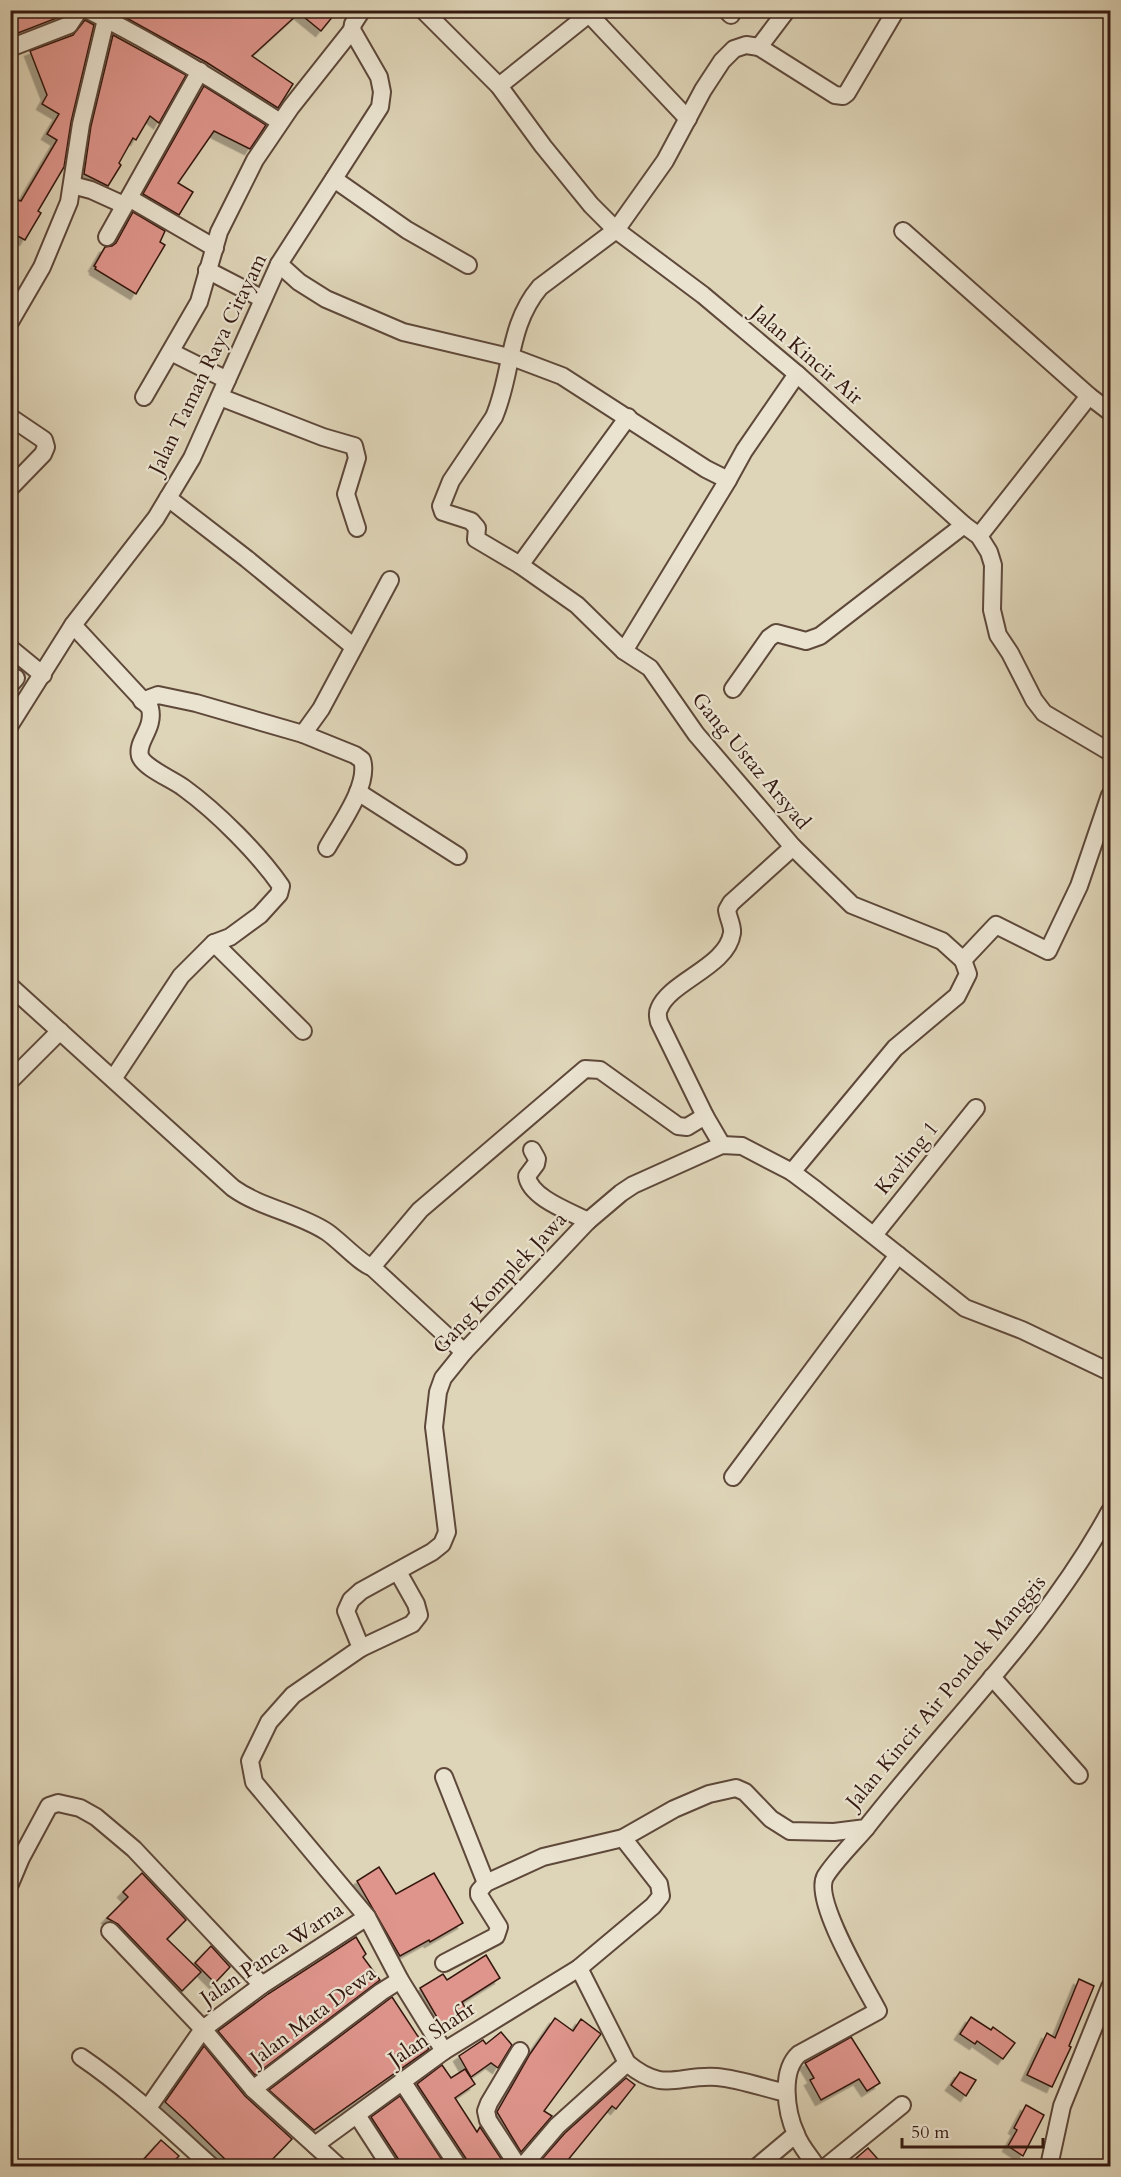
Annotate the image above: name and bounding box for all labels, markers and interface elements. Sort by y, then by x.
street label: Jalan Taman Raya Citayam [141,249,274,482]
street label: Jalan Kincir Air [743,297,869,412]
street label: Gang Ustaz Arsyad [685,686,817,836]
street label: Kavling 1 [868,1115,946,1201]
street label: Gang Komplek Jawa [426,1206,574,1360]
street label: Jalan Kincir Air Pondok Manggis [838,1569,1053,1817]
street label: Jalan Panca Warna [192,1895,349,2014]
street label: Jalan Mata Dewa [242,1959,382,2075]
street label: Jalan Shafir [380,1994,481,2075]
scale bar [902,2111,1043,2149]
text: 50 m [911,2120,950,2145]

